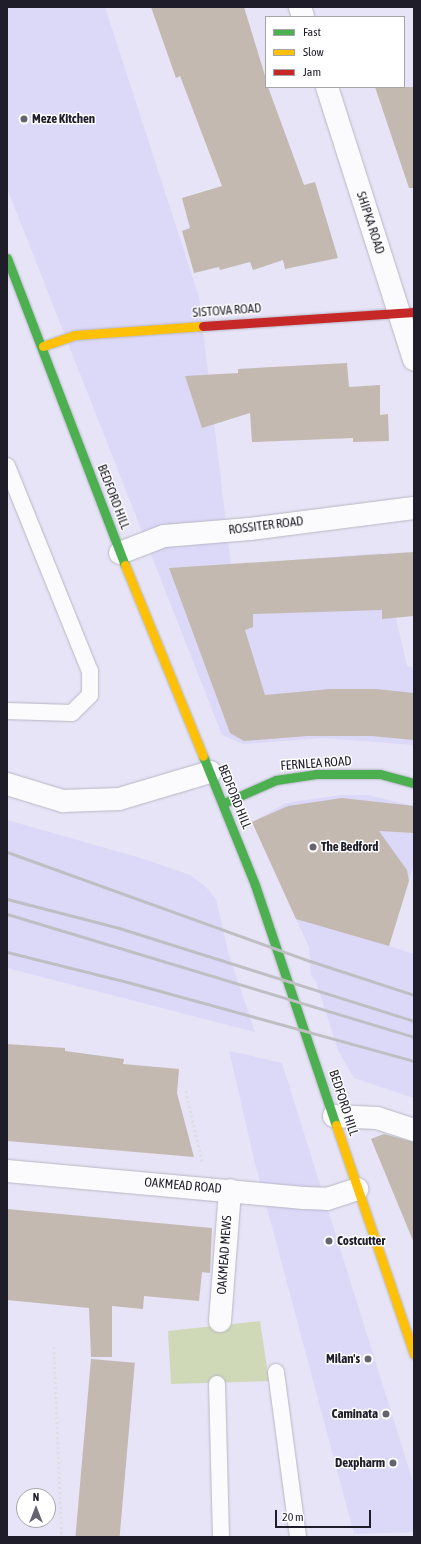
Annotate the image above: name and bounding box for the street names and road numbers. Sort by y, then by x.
street label: SHIPKA ROAD [353,190,387,256]
street label: SISTOVA ROAD [192,301,262,321]
street label: BEDFORD HILL [93,462,133,532]
street label: ROSSITER ROAD [228,514,304,538]
street label: FERNLEA ROAD [280,754,352,774]
street label: BEDFORD HILL [214,762,254,832]
street label: BEDFORD HILL [325,1068,361,1138]
street label: OAKMEAD ROAD [144,1175,222,1197]
street label: OAKMEAD MEWS [214,1215,236,1295]

